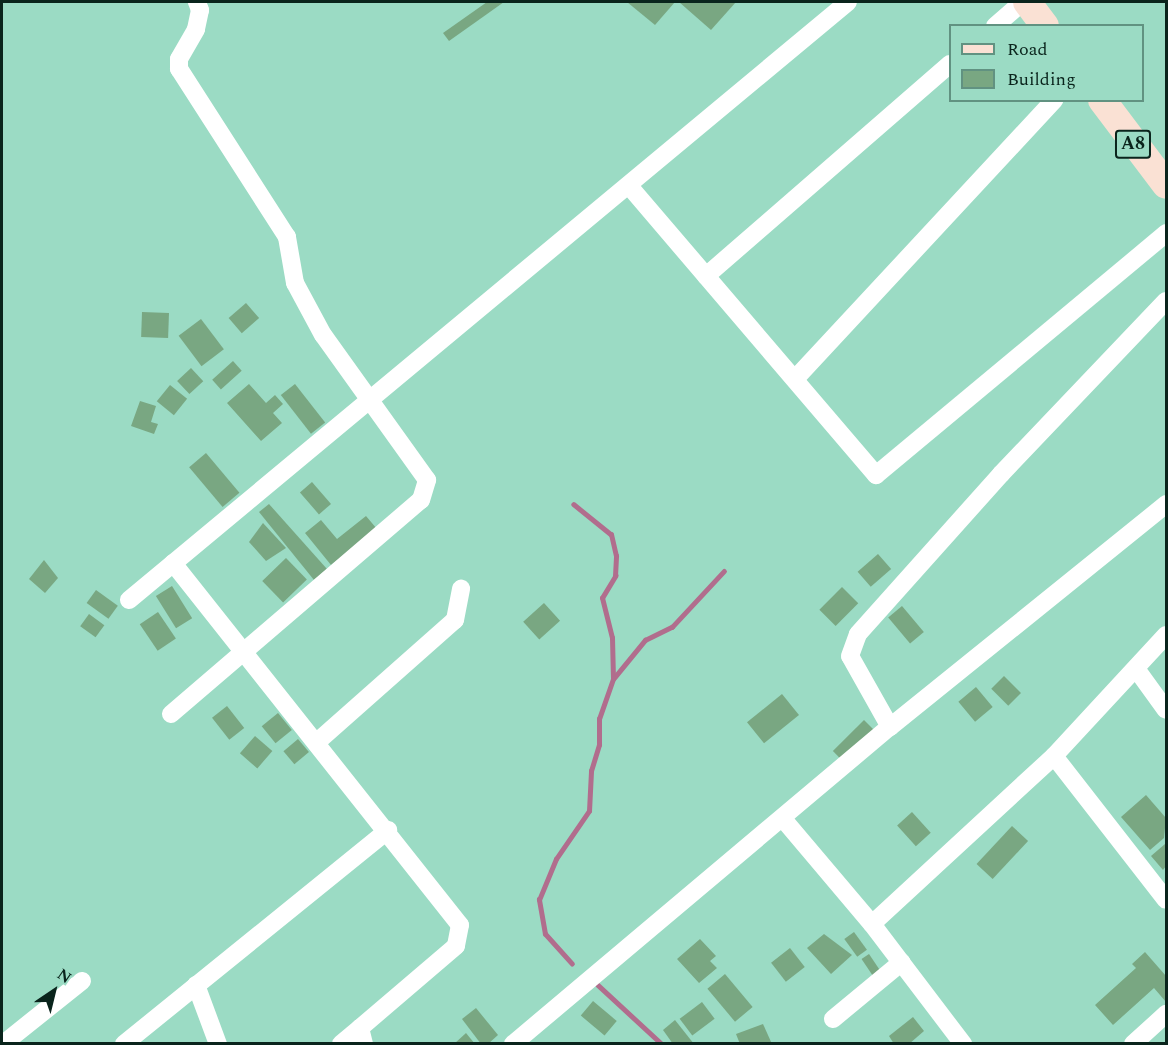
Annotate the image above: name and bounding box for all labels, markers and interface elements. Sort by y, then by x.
legend [949,24,1144,102]
text: Road [1007,36,1048,63]
text: Building [1007,66,1076,93]
road number: A8 [1114,129,1152,159]
north arrow [24,961,84,1021]
text: N [52,963,77,990]

